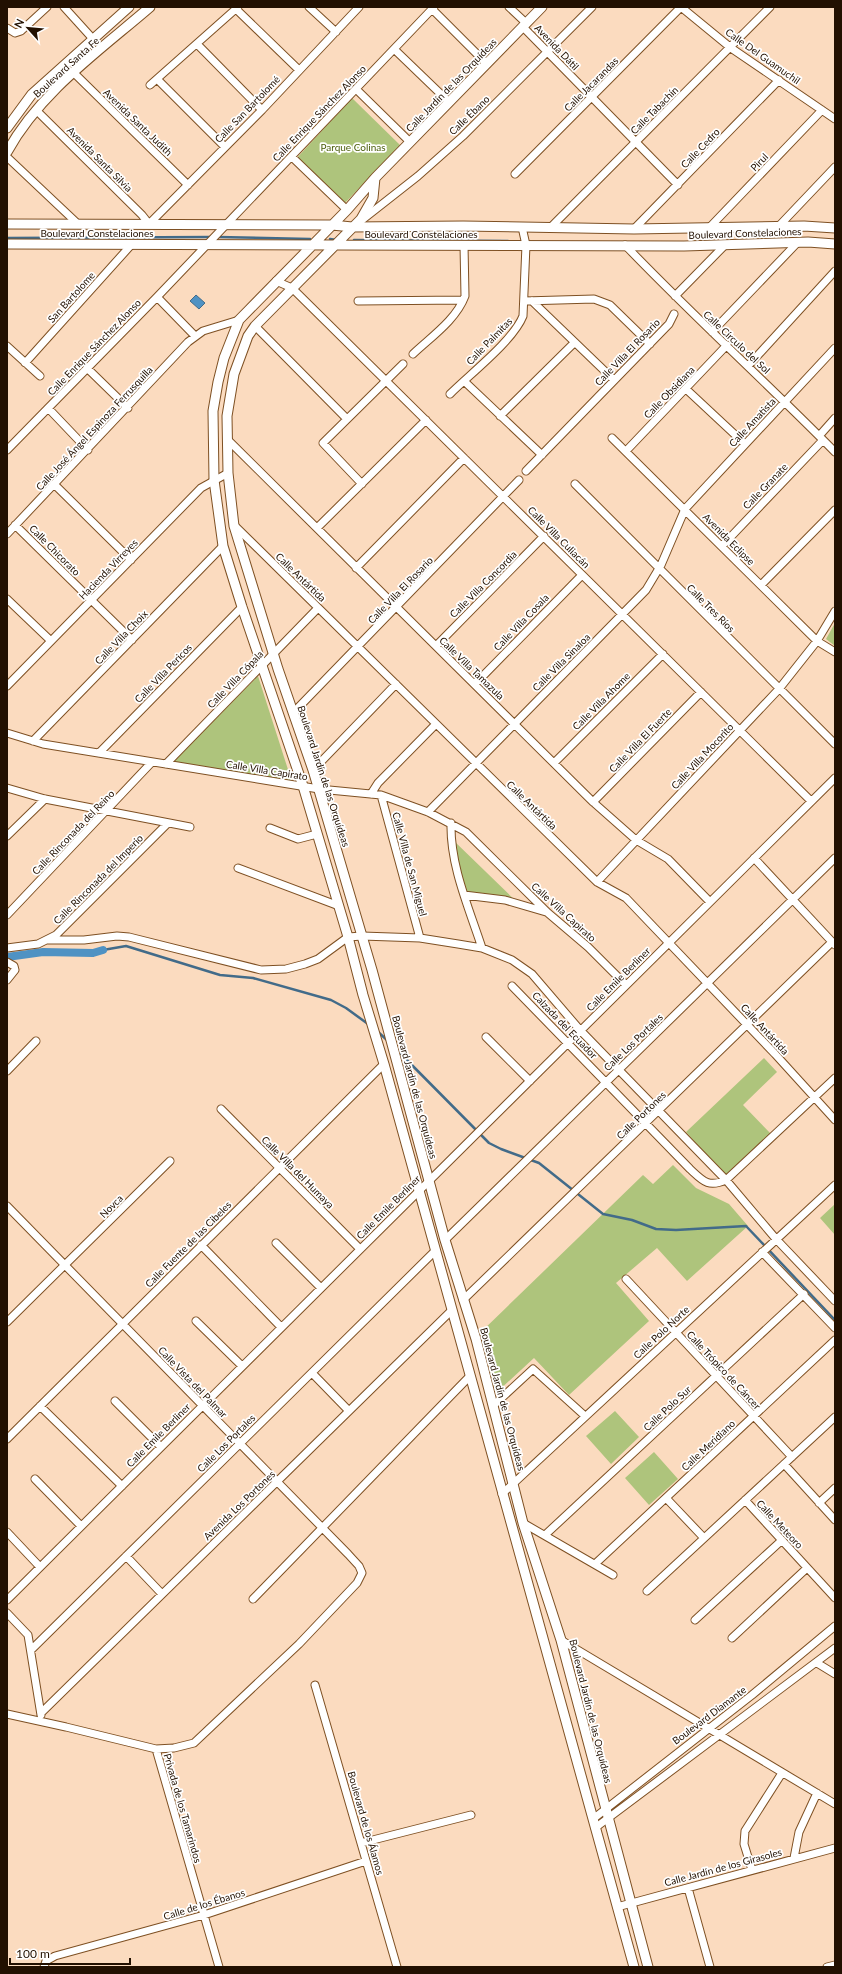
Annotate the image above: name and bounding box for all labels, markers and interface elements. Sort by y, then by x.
north arrow [8,8,48,48]
text: N [11,17,26,30]
street label: Avenida Dátil [532,22,582,72]
street label: Calle Del Guamuchil [723,26,803,86]
street label: Boulevard Santa Fe [31,34,101,100]
street label: Calle Jardín de las Orquídeas [403,36,499,134]
street label: Calle Jacarandas [561,54,621,114]
street label: Calle Enrique Sánchez Alonso [270,62,368,164]
street label: Calle San Bartolomé [212,73,282,145]
street label: Calle Tabachín [628,84,680,136]
street label: Avenida Santa Judith [101,86,175,158]
street label: Calle Ébano [446,92,492,137]
street label: Avenida Santa Silvia [65,124,135,194]
street label: Calle Cedro [678,125,722,170]
park label: Parque Colinas [320,141,386,153]
street label: Pirul [748,151,770,173]
street label: Boulevard Constelaciones [688,225,802,241]
street label: Boulevard Constelaciones [40,227,154,239]
street label: Boulevard Constelaciones [364,228,478,240]
street label: San Bartolome [45,269,97,325]
street label: Calle Enrique Sánchez Alonso [45,296,143,398]
street label: Calle Círculo del Sol [701,308,773,376]
street label: Calle Palmitas [464,315,514,367]
street label: Calle Villa El Rosario [592,316,662,388]
street label: Calle José Ángel Espinoza Ferrusquilla [33,363,155,493]
street label: Calle Obsidiana [641,363,697,421]
street label: Calle Amatista [726,395,778,449]
street label: Calle Granate [740,461,790,511]
street label: Calle Villa Culiacán [526,504,592,570]
street label: Avenida Eclipse [701,511,757,567]
street label: Calle Chicorato [27,522,83,578]
street label: Hacienda Virreyes [76,536,140,602]
street label: Calle Villa Concordia [447,548,519,620]
street label: Calle Antártida [273,550,329,604]
street label: Calle Villa El Rosario [365,554,435,626]
street label: Calle Tres Ríos [685,582,737,634]
street label: Calle Villa Cosala [491,591,551,653]
street label: Calle Villa Choix [92,607,150,667]
street label: Calle Villa Sinaloa [530,631,592,693]
street label: Calle Villa Tamazula [437,634,507,702]
street label: Calle Villa Pericos [132,641,194,705]
street label: Calle Villa Cópala [204,648,266,710]
street label: Calle Villa Ahome [570,670,632,732]
street label: Boulevard Jardín de las Orquídeas [295,704,353,848]
street label: Calle Villa El Fuerte [606,705,674,775]
street label: Calle Villa Mocorito [668,720,736,791]
street label: Calle Villa Capirato [225,758,309,782]
street label: Calle Antártida [504,778,560,832]
street label: Calle Rinconada del Reino [29,787,117,877]
street label: Calle Villa de San Miguel [390,811,430,917]
street label: Calle Rinconada del Imperio [51,831,146,926]
street label: Calle Villa Capirato [529,880,599,944]
street label: Calle Emile Berliner [584,944,653,1013]
street label: Calzada del Ecuador [530,989,600,1061]
street label: Calle Antártida [738,1001,792,1057]
street label: Calle Los Portales [601,1011,665,1073]
street label: Boulevard Jardín de las Orquídeas [390,1014,440,1160]
street label: Calle Portones [614,1089,668,1141]
street label: Calle Villa del Humaya [259,1133,337,1211]
street label: Calle Emile Berliner [354,1172,423,1241]
street label: Novca [97,1192,125,1220]
street label: Calle Fuente de las Cibeles [142,1198,234,1290]
street label: Calle Polo Norte [631,1303,691,1361]
street label: Boulevard Jardín de las Orquídeas [478,1326,528,1472]
street label: Calle Trópico de Cáncer [684,1328,764,1412]
street label: Calle Vista del Palmar [156,1344,230,1420]
street label: Calle Polo Sur [641,1383,694,1433]
street label: Calle Emile Berliner [124,1400,193,1469]
street label: Calle Los Portales [194,1411,258,1475]
street label: Calle Meridiano [679,1417,738,1473]
street label: Avenida Los Portones [201,1468,277,1542]
street label: Calle Meteoro [754,1497,806,1551]
street label: Boulevard Jardín de las Orquídeas [567,1638,615,1784]
street label: Boulevard Diamante [670,1683,748,1747]
street label: Privada de los Tamarindos [162,1752,204,1864]
street label: Boulevard de los Álamos [345,1770,387,1876]
street label: Calle Jardín de los Girasoles [663,1846,783,1888]
street label: Calle de los Ébanos [162,1886,246,1922]
scale bar [10,1940,130,1966]
text: 100 m [16,1946,50,1961]

